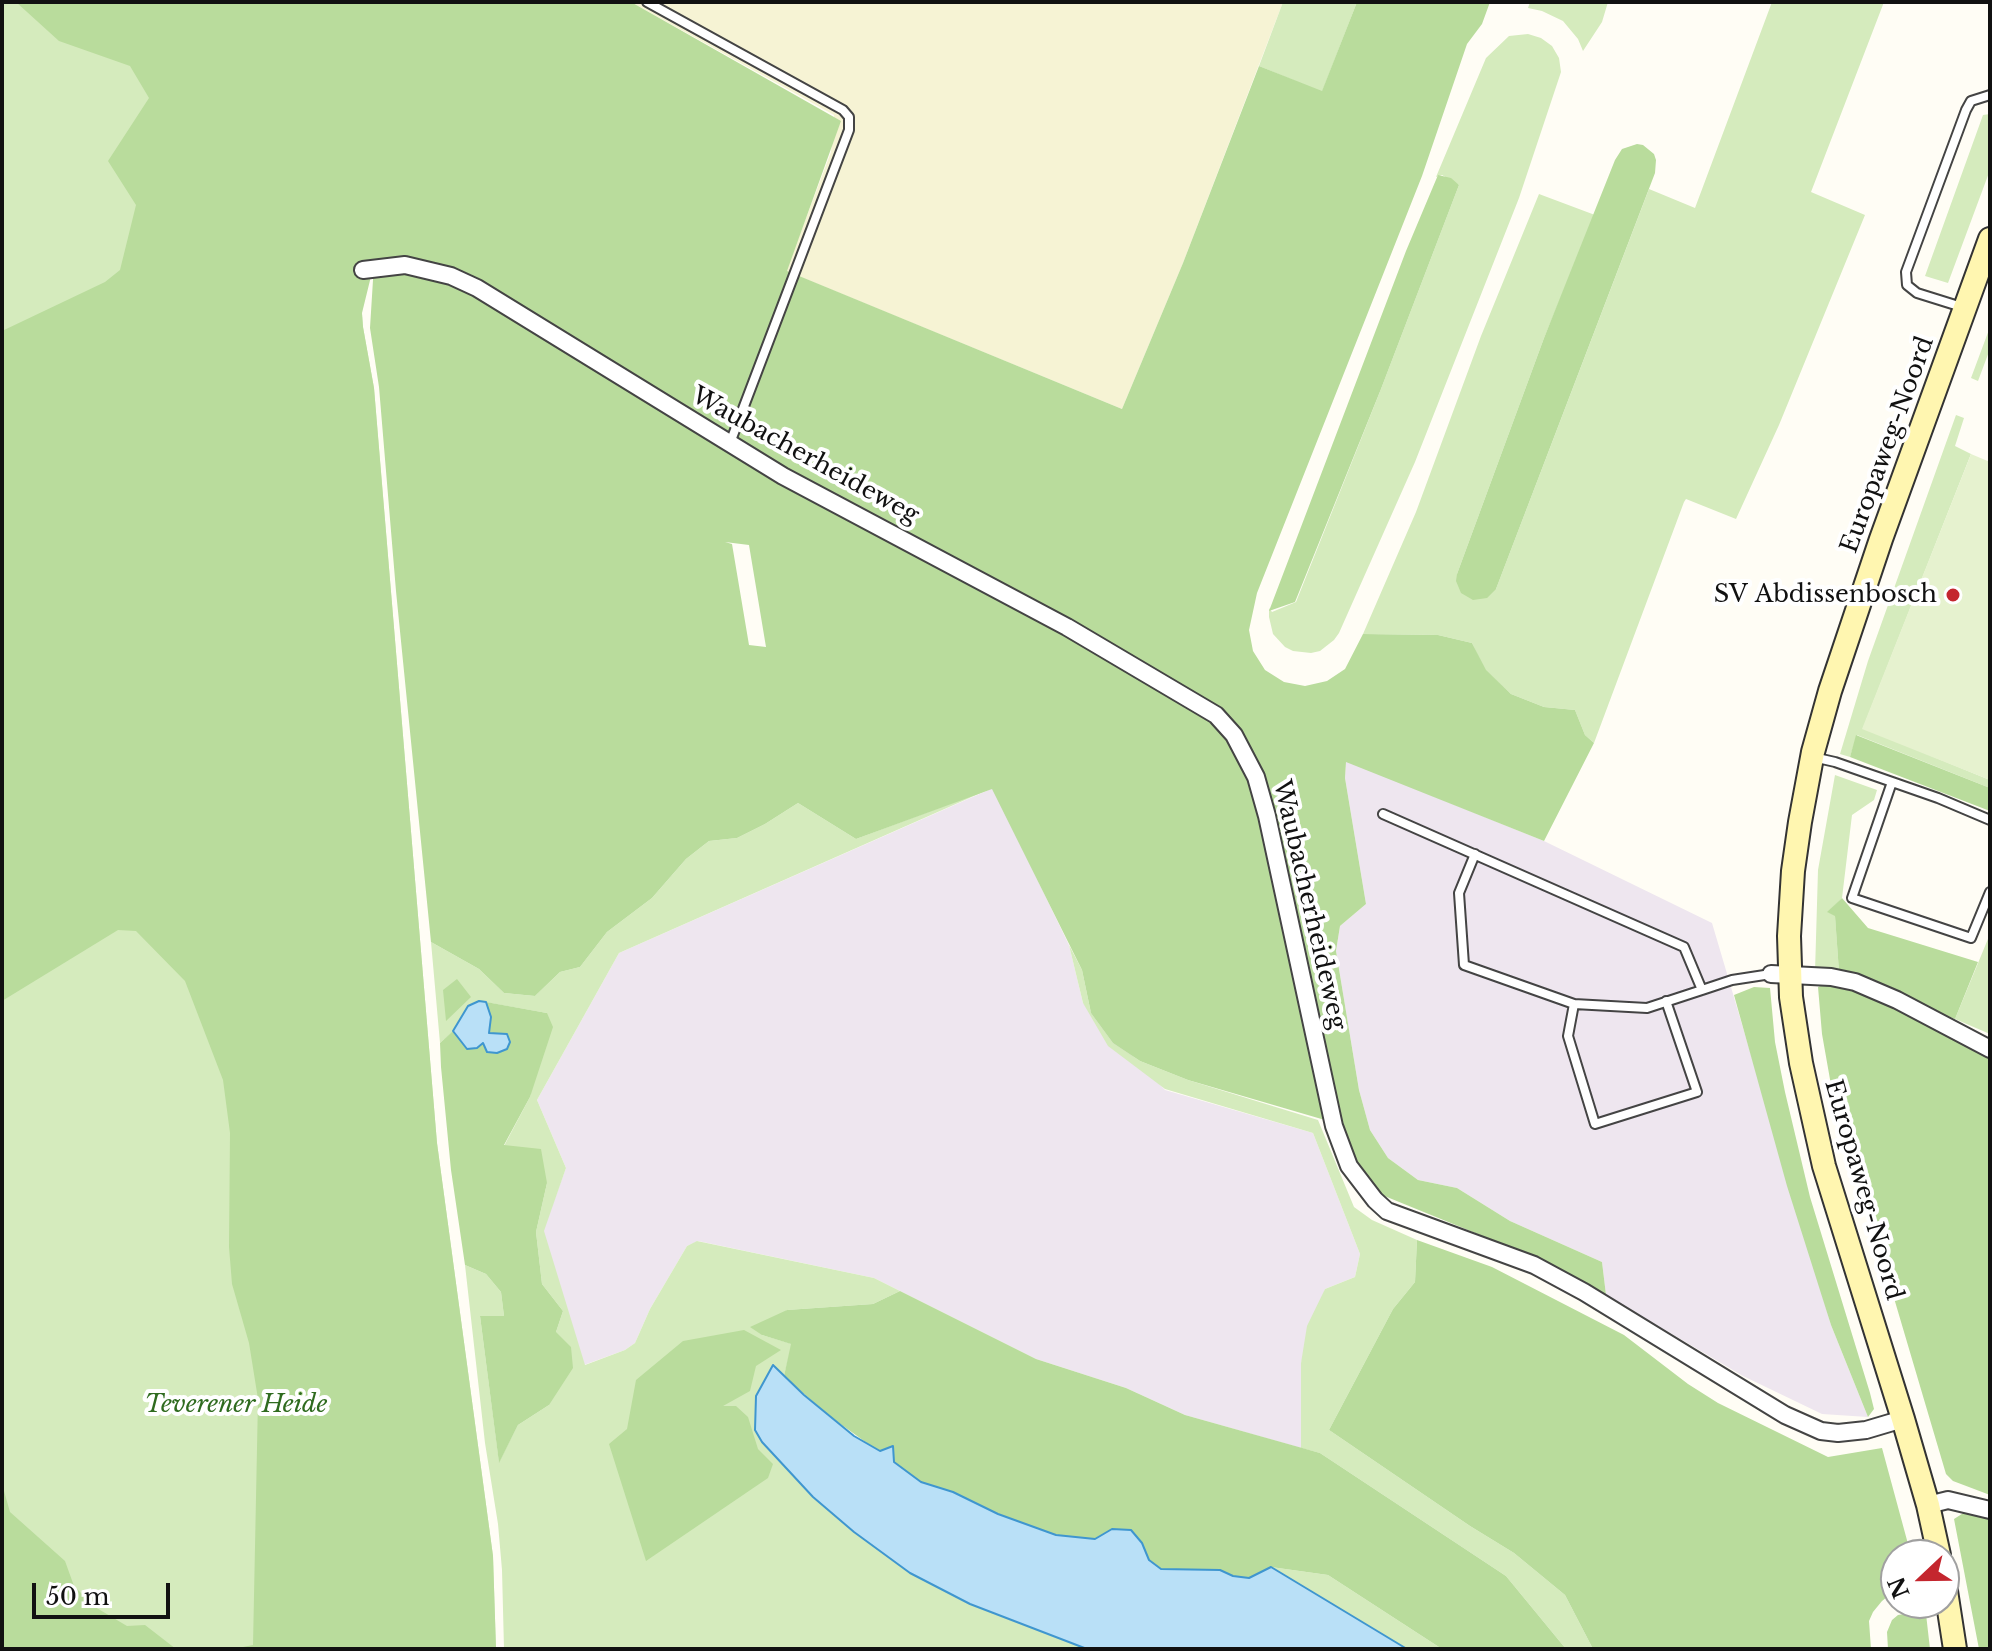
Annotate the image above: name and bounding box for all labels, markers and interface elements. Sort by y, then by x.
street label: Europaweg-Noord [1835,333,1941,557]
street label: Waubacherheideweg [686,382,924,530]
place label: SV Abdissenbosch [1714,581,1937,609]
marker: SV Abdissenbosch [1944,586,1962,604]
street label: Waubacherheideweg [1266,777,1352,1033]
street label: Europaweg-Noord [1818,1076,1908,1304]
park label: Teverener Heide [145,1391,327,1419]
north arrow [1880,1539,1960,1619]
scale bar [36,1567,174,1617]
text: N [1883,1573,1916,1602]
text: 50 m [46,1582,109,1611]

